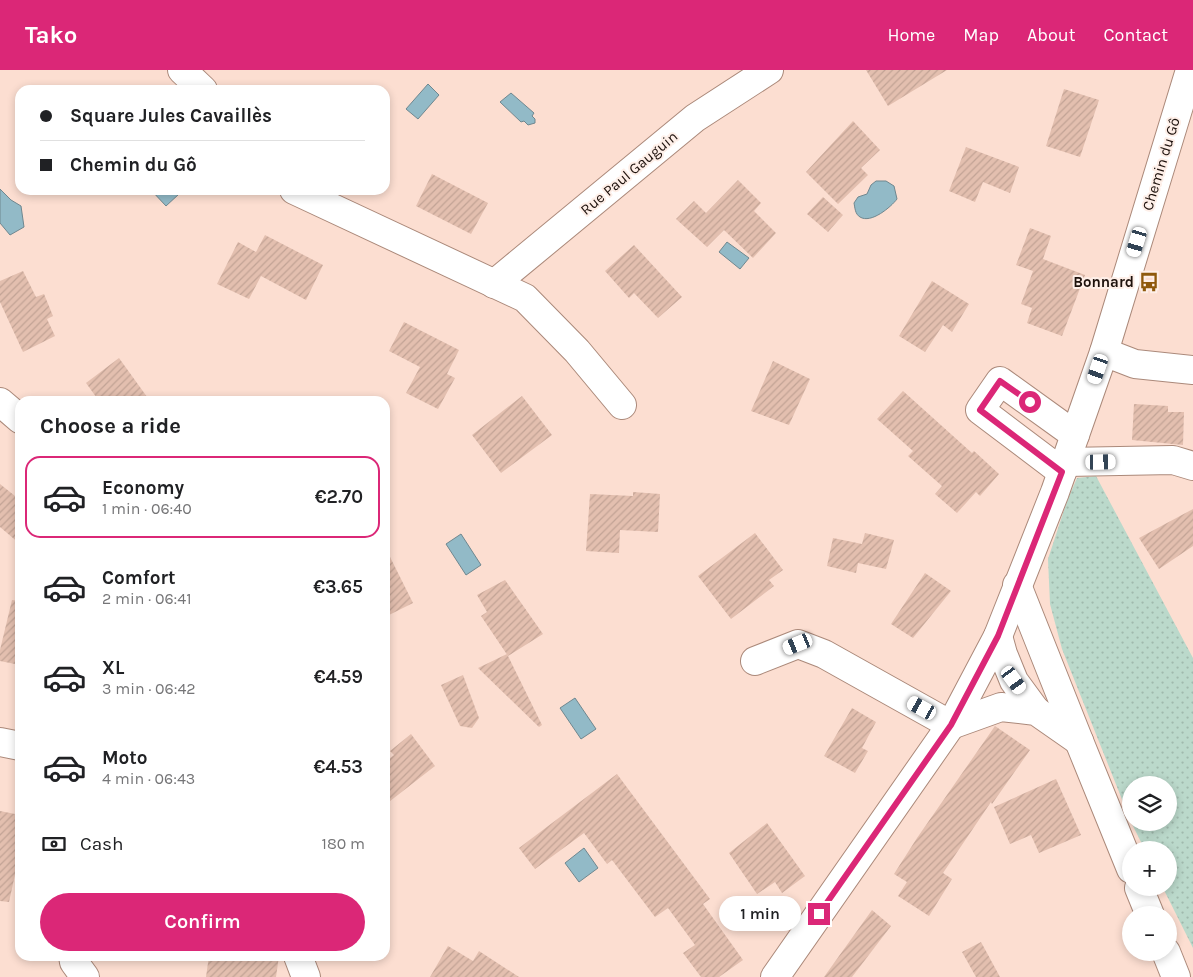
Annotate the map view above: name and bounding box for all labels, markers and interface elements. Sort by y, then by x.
text: Tako [25,21,77,49]
text: Home [887,24,935,46]
text: Map [963,24,999,46]
text: About [1027,24,1076,46]
text: Contact [1104,24,1168,46]
text: Square Jules Cavaillès [70,105,272,127]
street label: Chemin du Gô [1138,115,1184,213]
street label: Rue Paul Gauguin [577,127,681,219]
text: Chemin du Gô [70,154,197,176]
car [1125,225,1148,259]
bus stop icon: Bonnard [1138,271,1160,293]
place label: Bonnard [1073,273,1134,291]
car [1086,352,1109,386]
route start [1019,391,1041,413]
text: Choose a ride [40,413,181,439]
car [1085,454,1116,470]
icon: car [42,475,87,520]
text: Economy [102,477,184,499]
text: €2.70 [315,486,363,508]
text: 1 min · 06:40 [102,499,192,518]
icon: car [42,565,87,610]
text: Comfort [102,567,176,589]
text: €3.65 [313,576,363,598]
text: 2 min · 06:41 [102,589,192,608]
car [781,631,814,657]
icon: car [42,655,87,700]
text: XL [102,657,124,679]
car [999,663,1028,697]
text: €4.59 [314,666,363,688]
text: 3 min · 06:42 [102,679,196,698]
car [905,694,938,722]
icon: car [42,745,87,790]
text: Moto [102,747,148,769]
text: €4.53 [313,756,363,778]
text: 4 min · 06:43 [102,769,195,788]
map controls [1122,776,1177,961]
button: layers [1122,776,1177,831]
icon: cash [40,830,68,858]
text: Cash [80,833,124,855]
text: 180 m [322,834,365,853]
button: + [1122,841,1177,896]
button: Confirm [40,893,365,951]
callout: 1 min [719,896,802,932]
route end [808,903,830,925]
text: 1 min [740,904,780,923]
button: − [1122,906,1177,961]

